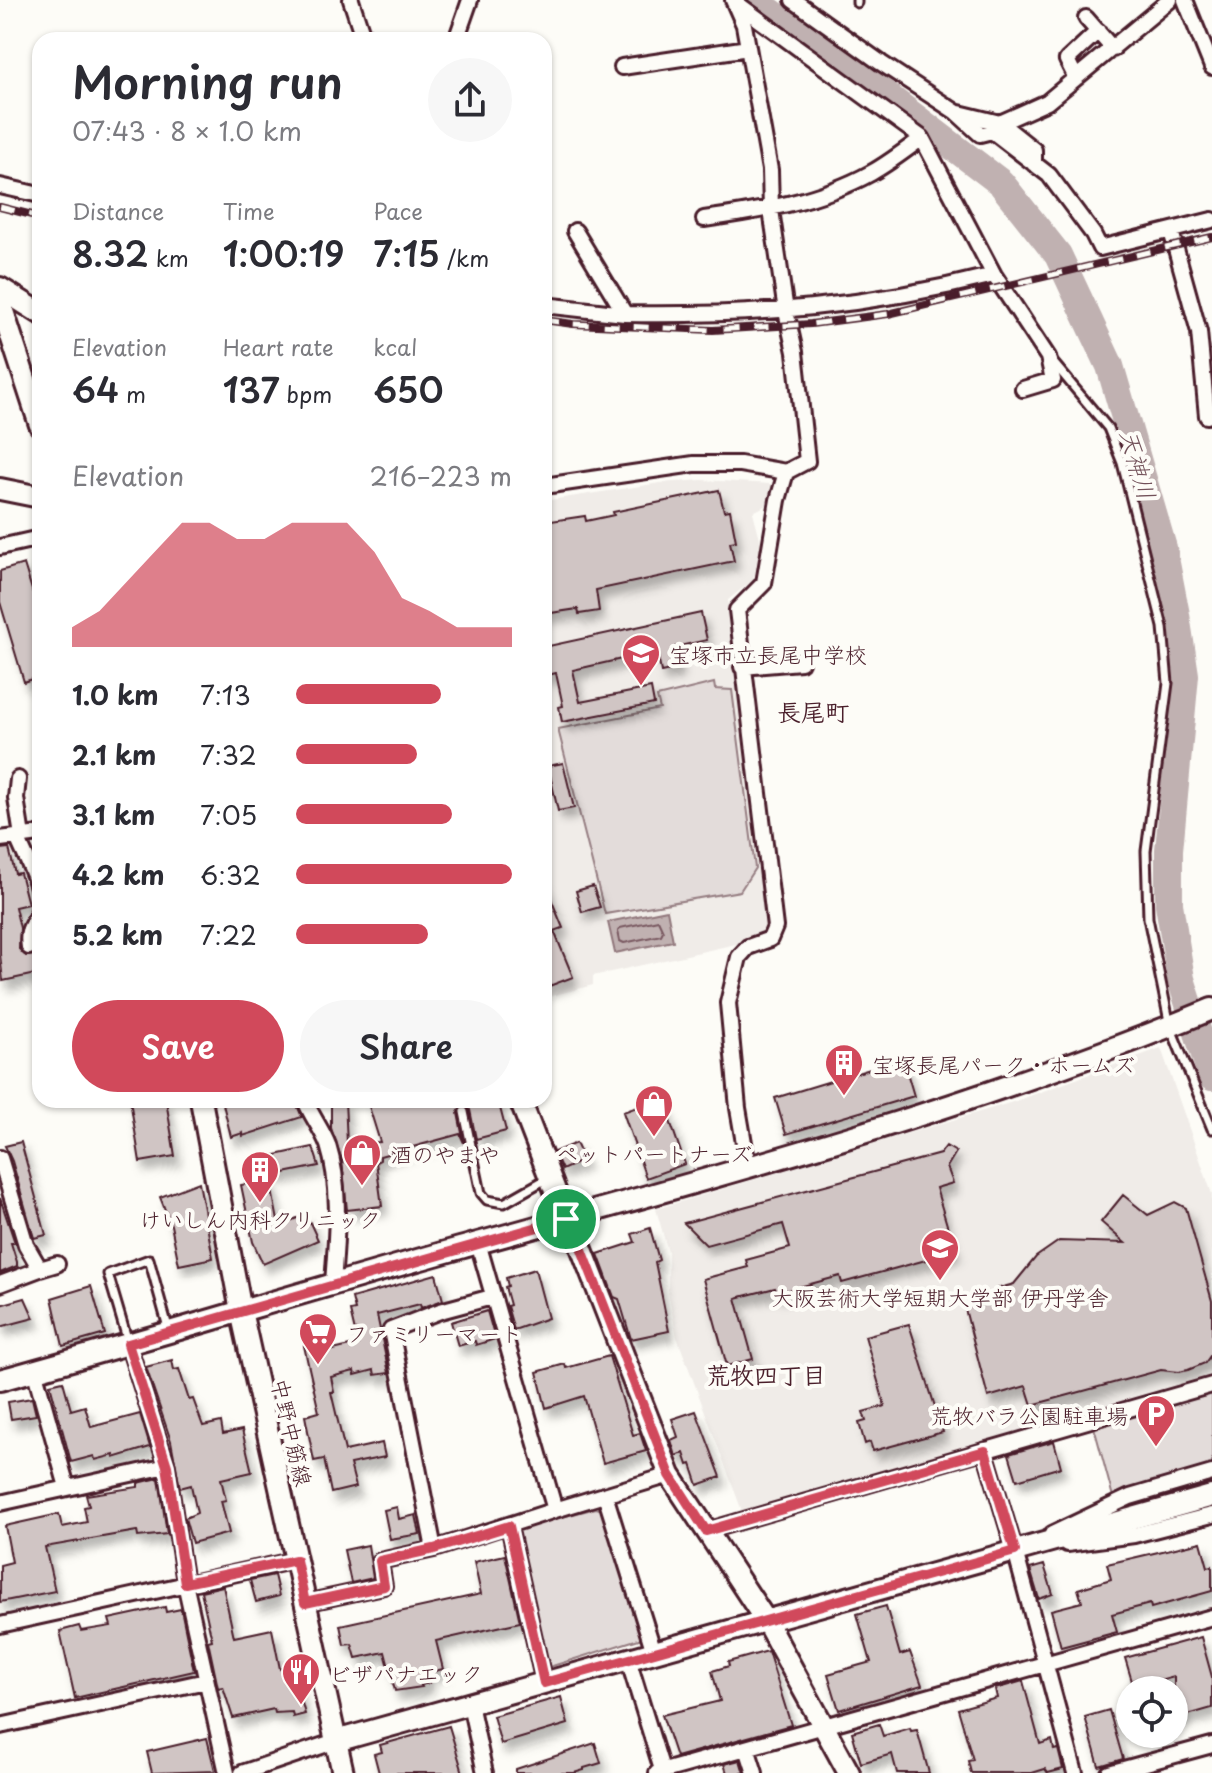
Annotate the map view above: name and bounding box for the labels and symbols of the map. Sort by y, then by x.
water label: 天神川 [1112,424,1166,504]
school or university icon: 宝塚市立長尾中学校 [620,632,662,687]
place label: 宝塚市立長尾中学校 [669,637,867,670]
district label: 長尾町 [777,693,849,729]
building icon: 宝塚長尾パーク・ホームズ [823,1042,865,1097]
place label: 宝塚長尾パーク・ホームズ [872,1047,1135,1080]
shop icon: ペットパートナーズ [633,1083,675,1138]
shop icon: 酒のやまや [341,1132,383,1187]
place label: ペットパートナーズ [556,1136,752,1169]
place label: 酒のやまや [390,1137,500,1170]
building icon: けいしん内科クリニック [239,1149,281,1204]
pin [532,1185,600,1253]
place label: けいしん内科クリニック [139,1202,381,1235]
school or university icon: 大阪芸術大学短期大学部 伊丹学舎 [919,1227,961,1282]
place label: 大阪芸術大学短期大学部 伊丹学舎 [771,1280,1109,1313]
supermarket icon: ファミリーマート [297,1311,339,1366]
place label: ファミリーマート [346,1316,522,1349]
district label: 荒牧四丁目 [706,1356,826,1392]
street label: 中野中筋線 [265,1375,321,1489]
parking icon: 荒牧バラ公園駐車場 [1135,1393,1177,1448]
place label: 荒牧バラ公園駐車場 [930,1398,1128,1431]
restaurant icon: ビザパナエック [280,1651,322,1706]
place label: ビザパナエック [329,1656,483,1689]

